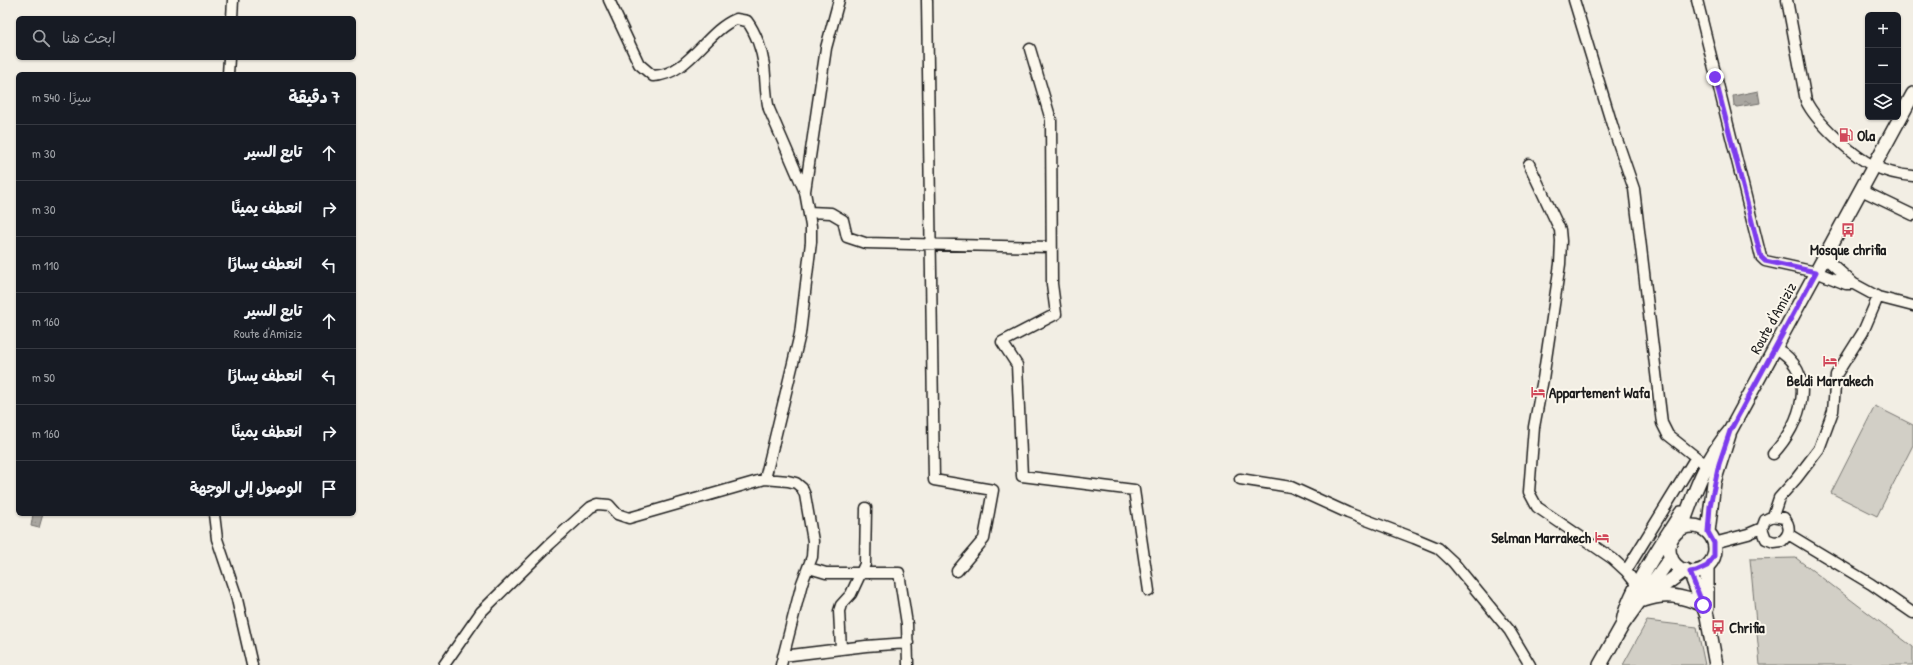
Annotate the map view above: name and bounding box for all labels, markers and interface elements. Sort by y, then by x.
map controls [1865,12,1901,120]
button: + [1865,12,1901,48]
search box [16,16,356,60]
icon: search [30,27,52,49]
text: ابحث هنا [62,27,116,48]
button: − [1865,48,1901,84]
route end [1706,68,1724,86]
button: layers [1865,84,1901,120]
text: 7 دقيقة [288,85,340,108]
text: سيرًا · 540 m [32,88,91,106]
place label: Ola [1857,125,1875,146]
fuel station icon: Ola [1838,127,1854,143]
text: تابع السير [245,141,302,162]
icon: ahead [318,142,340,164]
text: 30 m [32,144,56,162]
text: انعطف يمينًا [232,197,302,218]
icon: right [318,198,340,220]
text: 30 m [32,200,56,218]
bus stop icon: Mosque chrifia [1840,222,1856,238]
place label: Mosque chrifia [1810,239,1886,261]
text: انعطف يسارًا [228,253,302,274]
icon: left [318,254,340,276]
text: 110 m [32,256,59,274]
street label: Route d'Amiziz [1745,278,1802,358]
text: تابع السير [245,300,302,321]
icon: ahead [318,310,340,332]
text: 160 m [32,312,60,330]
text: Route d'Amiziz [234,324,302,342]
hotel icon: Beldi Marrakech [1822,353,1838,369]
text: انعطف يسارًا [228,365,302,386]
icon: left [318,366,340,388]
text: 50 m [32,368,55,386]
place label: Beldi Marrakech [1787,370,1874,391]
place label: Appartement Wafa [1549,382,1650,404]
hotel icon: Appartement Wafa [1530,384,1546,400]
text: انعطف يمينًا [232,421,302,442]
icon: right [318,422,340,444]
text: 160 m [32,424,60,442]
text: الوصول إلى الوجهة [190,477,302,498]
icon: arrive [318,478,340,500]
place label: Selman Marrakech [1491,527,1592,548]
hotel icon: Selman Marrakech [1594,529,1610,545]
route start [1694,596,1712,614]
place label: Chrifia [1729,617,1765,638]
bus stop icon: Chrifia [1710,619,1726,635]

